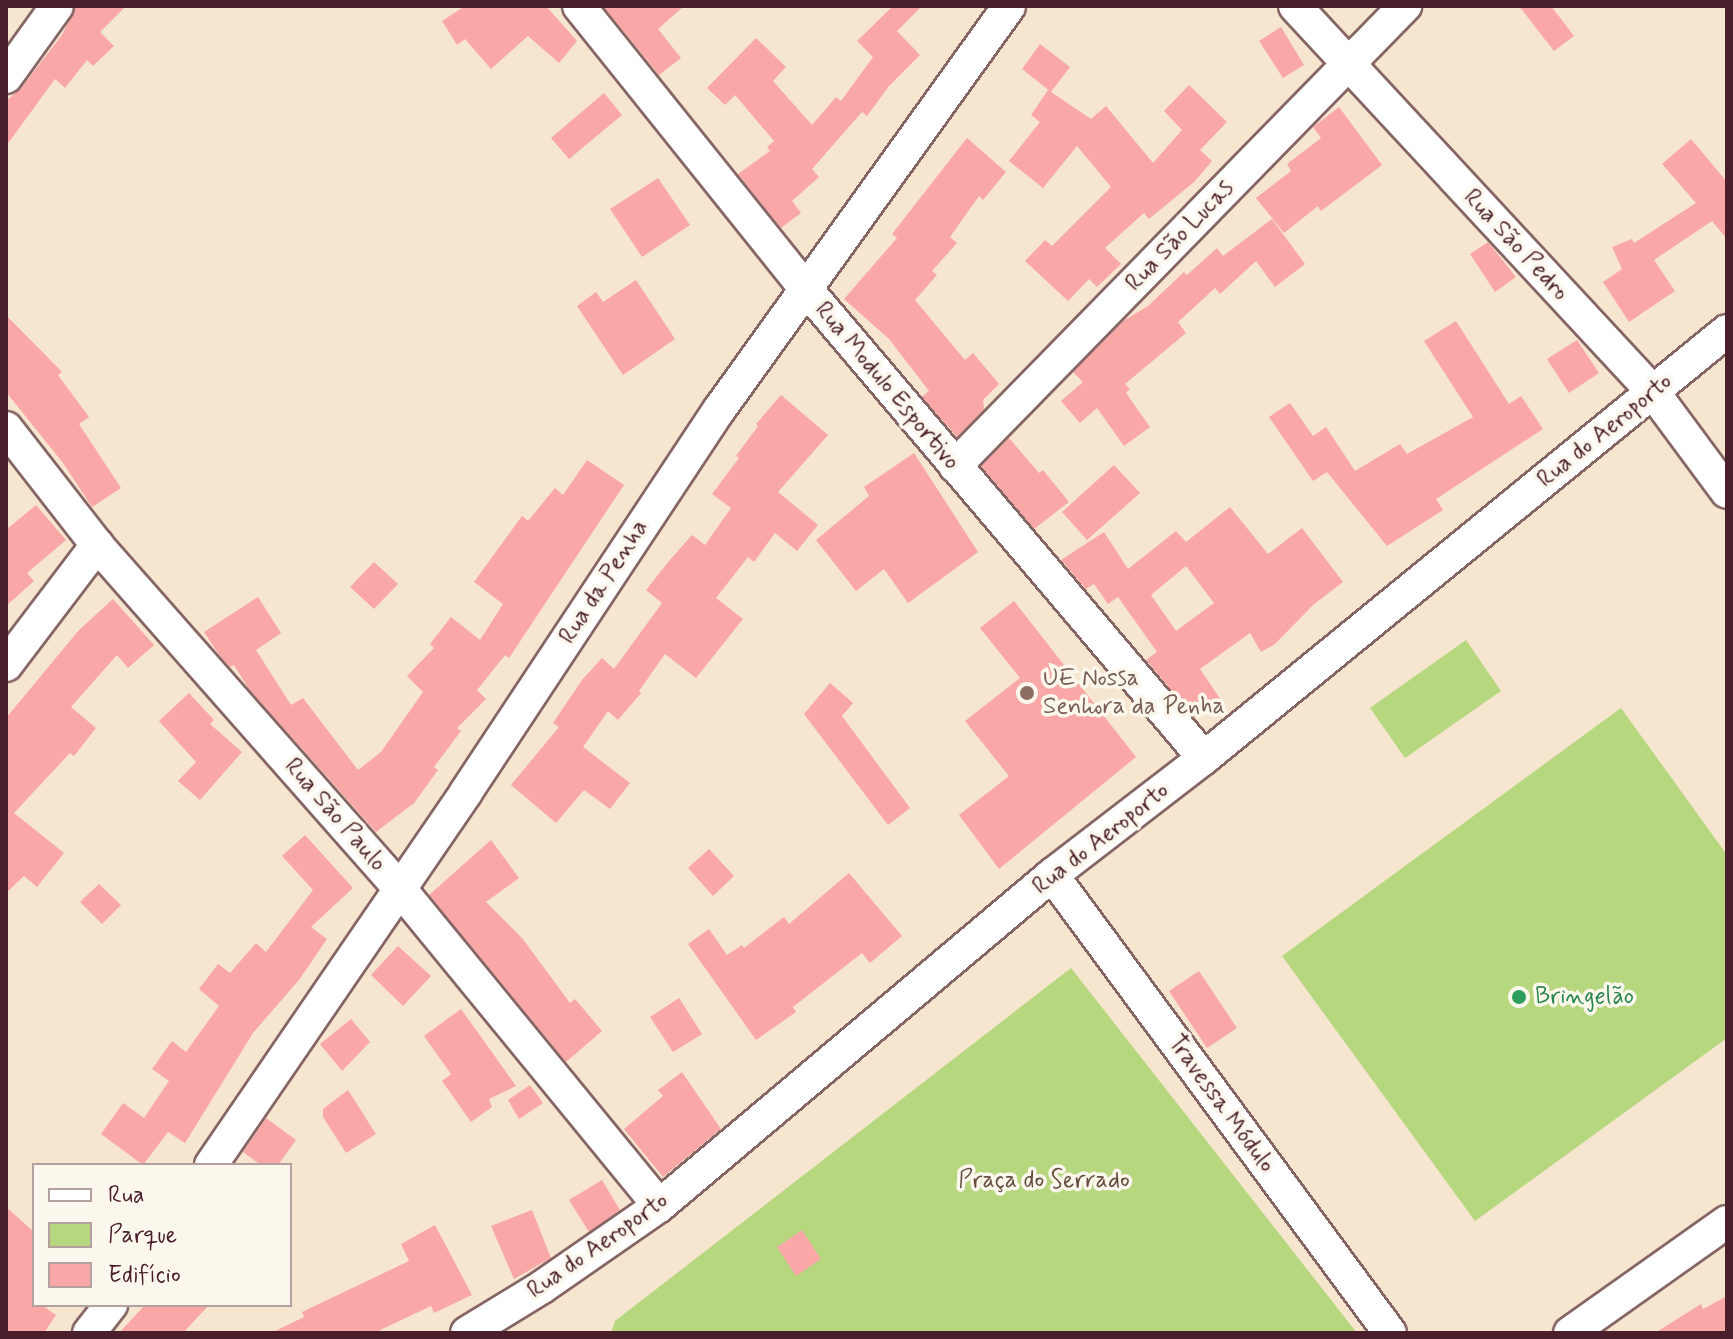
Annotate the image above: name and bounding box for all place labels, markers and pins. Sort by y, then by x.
place label: UE Nossa Senhora da Penha [1043,665,1221,721]
marker: UE Nossa Senhora da Penha [1018,684,1036,702]
place label: Bringelão [1535,983,1634,1011]
marker: Bringelão [1510,988,1528,1006]

